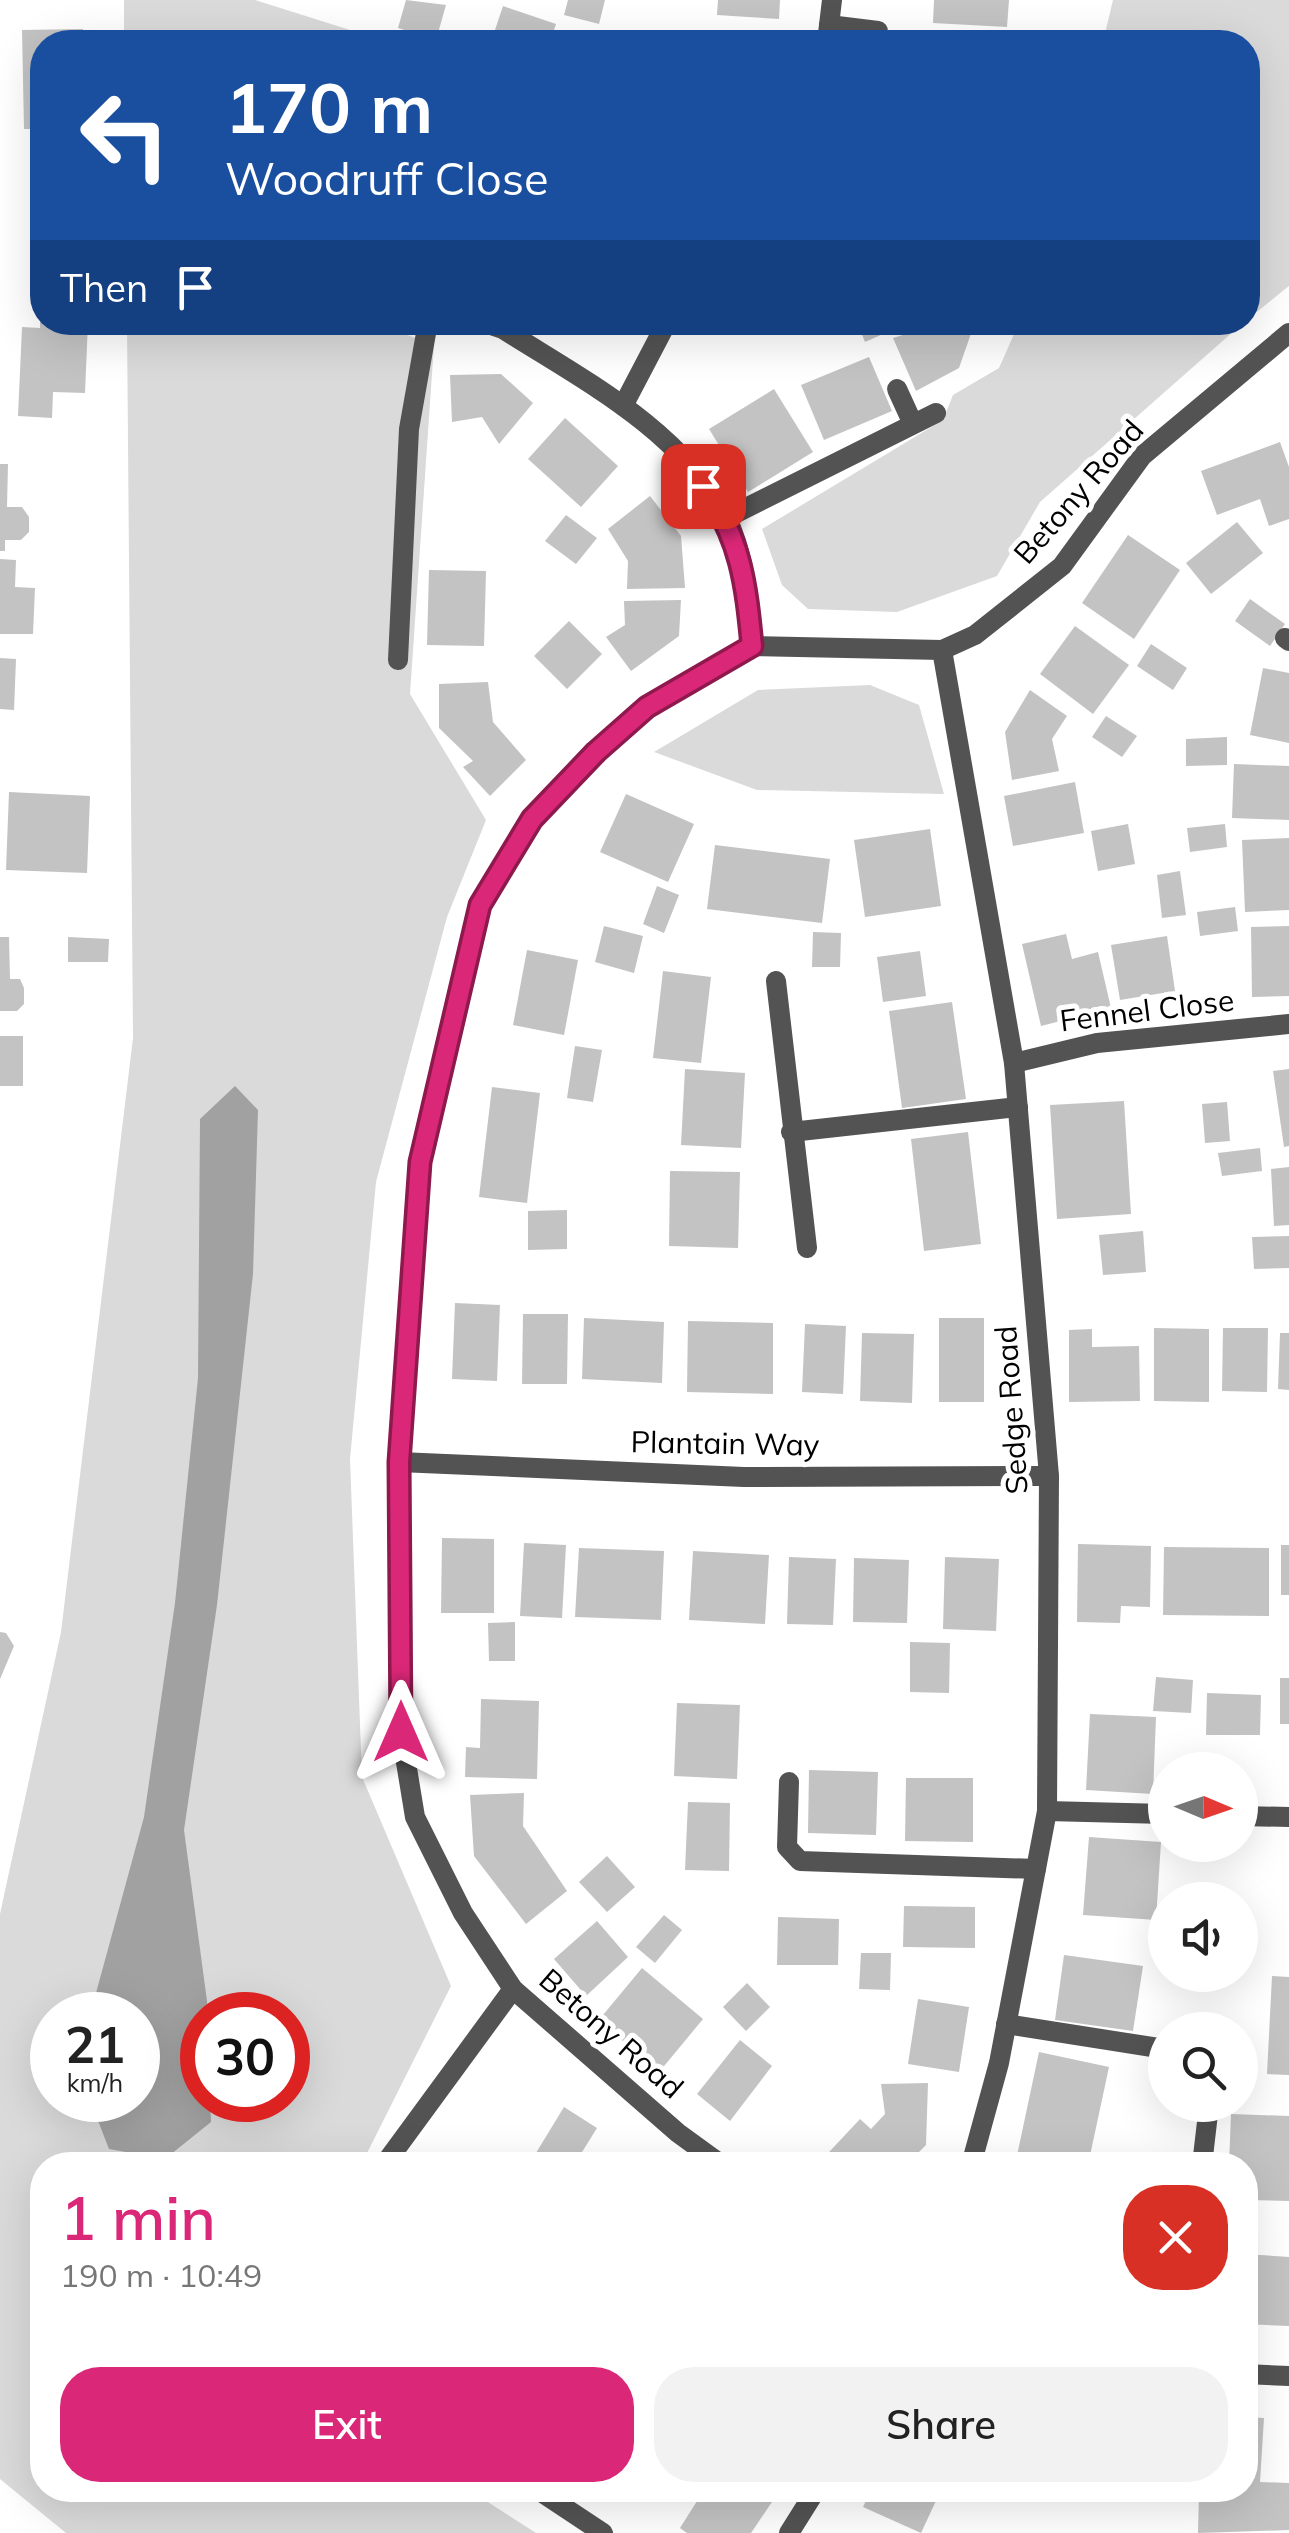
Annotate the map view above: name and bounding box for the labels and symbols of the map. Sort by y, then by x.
street label: Betony Road [1005,411,1151,571]
pin [661,444,746,529]
street label: Fennel Close [1058,980,1236,1040]
street label: Sedge Road [986,1325,1036,1496]
street label: Plantain Way [630,1422,820,1464]
position arrow [349,1680,453,1784]
north arrow [1148,1752,1258,1862]
street label: Betony Road [532,1960,692,2106]
speed limit sign: 30 [180,1992,310,2122]

